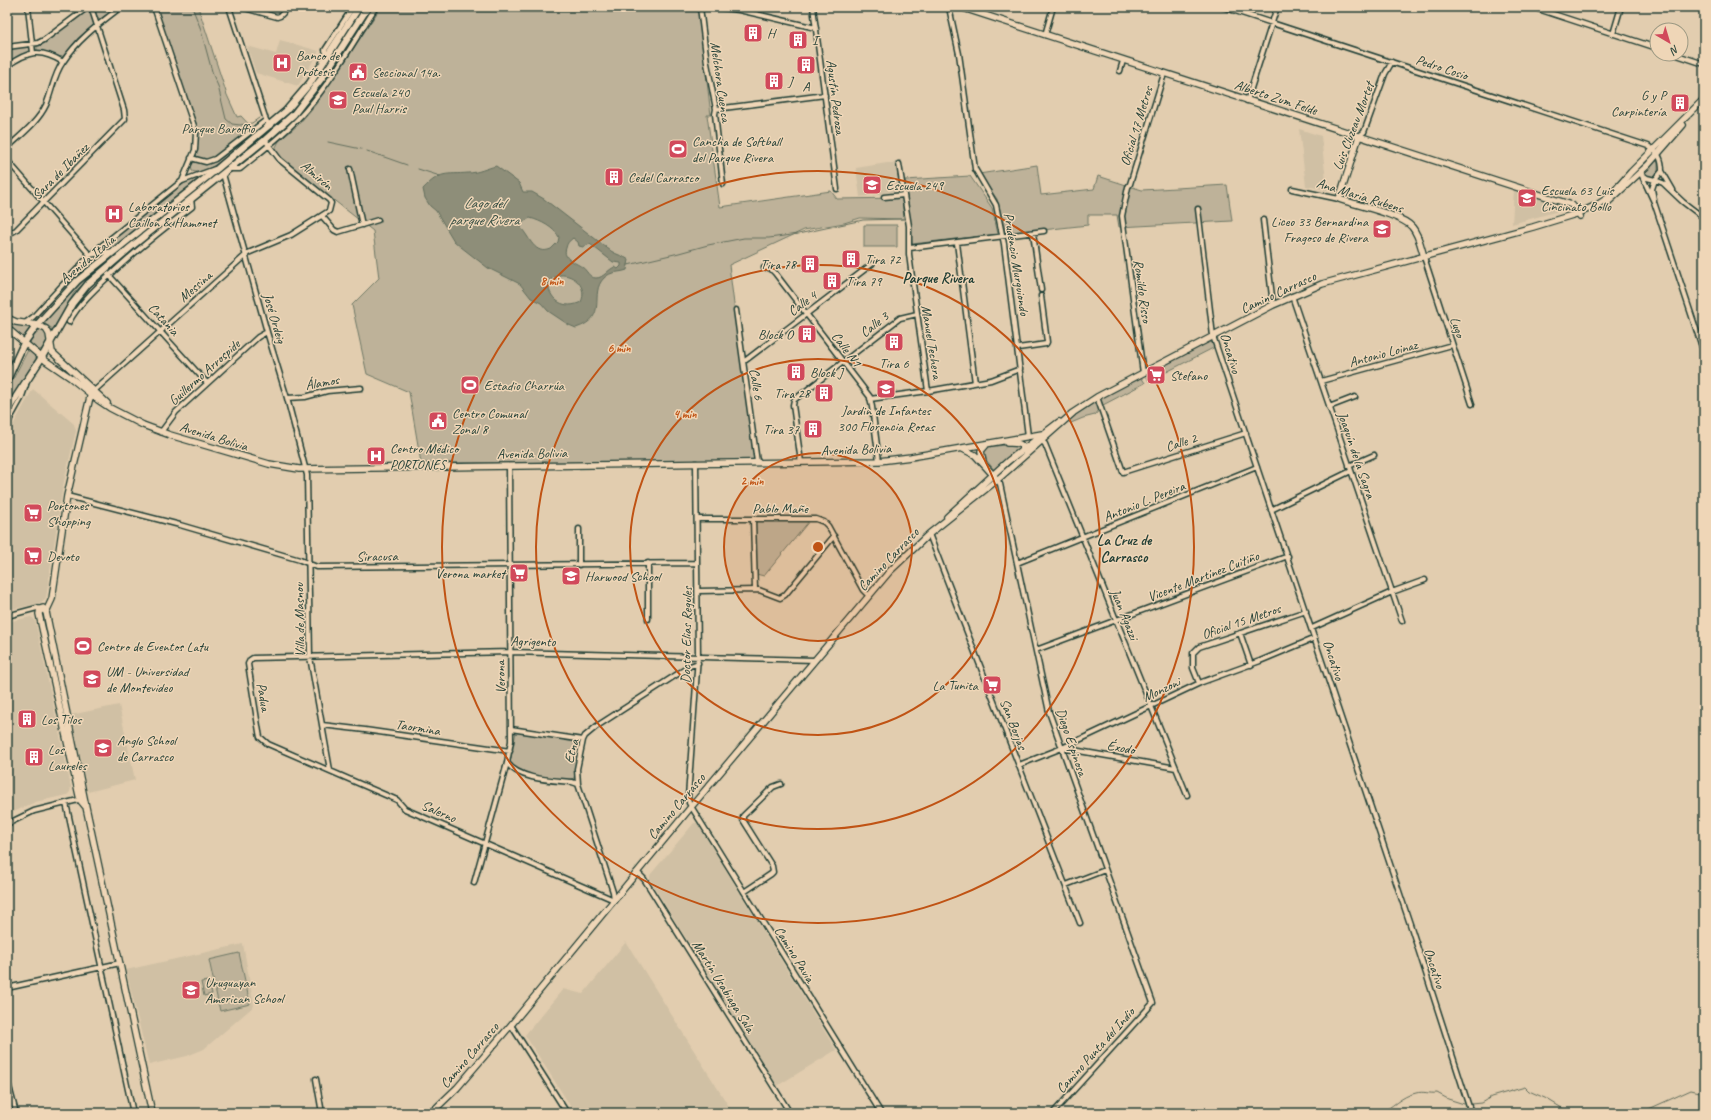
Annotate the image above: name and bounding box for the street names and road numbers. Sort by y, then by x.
street label: Melchora Cuenca [706,41,735,125]
street label: Pedro Cosio [1414,51,1472,84]
street label: Agustín Pedroza [822,59,849,137]
street label: Alberto Zum Felde [1232,76,1321,119]
street label: Luis Cluzeau Mortet [1329,78,1379,172]
street label: Oficial 17 Metros [1116,83,1157,168]
street label: Sara de Ibañez [28,138,93,203]
street label: Almirón [297,157,337,194]
street label: Ana María Rubens [1314,174,1406,217]
street label: Prudencio Murguiondo [1000,212,1033,318]
street label: Avenida Italia [56,231,119,287]
street label: Romildo Risso [1130,258,1156,326]
street label: Messina [175,266,217,306]
street label: Camino Carrasco [1238,267,1320,317]
street label: Calle 4 [785,286,821,320]
street label: José Ordeig [259,290,290,346]
street label: Catania [145,300,183,340]
street label: Manuel Techera [917,304,946,382]
street label: Calle 3 [857,307,893,341]
street label: Lugo [1446,315,1469,341]
street label: Calle N1 [828,328,866,371]
street label: Oncativo [1216,331,1245,376]
street label: Guillermo Arrospide [165,335,245,409]
street label: Antonio Loinaz [1347,336,1421,371]
street label: Calle 6 [746,367,767,402]
street label: Álamos [304,371,341,394]
street label: Joaquín de la Sagra [1333,408,1380,502]
street label: Avenida Bolivia [178,418,251,455]
street label: Calle 2 [1163,429,1200,455]
street label: Avenida Bolivia [821,440,892,459]
street label: Avenida Bolivia [497,444,568,463]
street label: Antonio L. Pereira [1101,477,1188,526]
street label: Pablo Mañe [752,500,809,517]
street label: Camino Carrasco [854,523,923,594]
street label: Vicente Martínez Cuitiño [1145,547,1262,606]
street label: Siracusa [356,548,399,565]
street label: Villa de Masnou [290,582,309,657]
street label: Doctor Elias Regules [677,585,696,683]
street label: Juan Agazzi [1106,585,1143,645]
street label: Oficial 15 Metros [1199,600,1284,643]
street label: Agrigento [510,633,557,650]
street label: Oncativo [1319,638,1348,683]
street label: Verona [492,659,509,694]
street label: Monzoni [1140,672,1185,706]
street label: Padua [253,682,274,714]
street label: San Borjas [996,696,1031,753]
street label: Diego Espinosa [1052,706,1091,780]
street label: Taormina [394,716,442,740]
street label: Etna [560,736,583,765]
street label: Éxodo [1106,737,1138,759]
street label: Camino Carrasco [644,769,710,843]
street label: Salerno [419,797,460,827]
street label: Camino Pavia [771,923,819,986]
street label: Martín Usabiaga Sala [688,937,759,1036]
street label: Oncativo [1420,946,1449,991]
street label: Camino Punta del Indio [1052,1002,1140,1097]
street label: Camino Carrasco [436,1018,503,1092]

